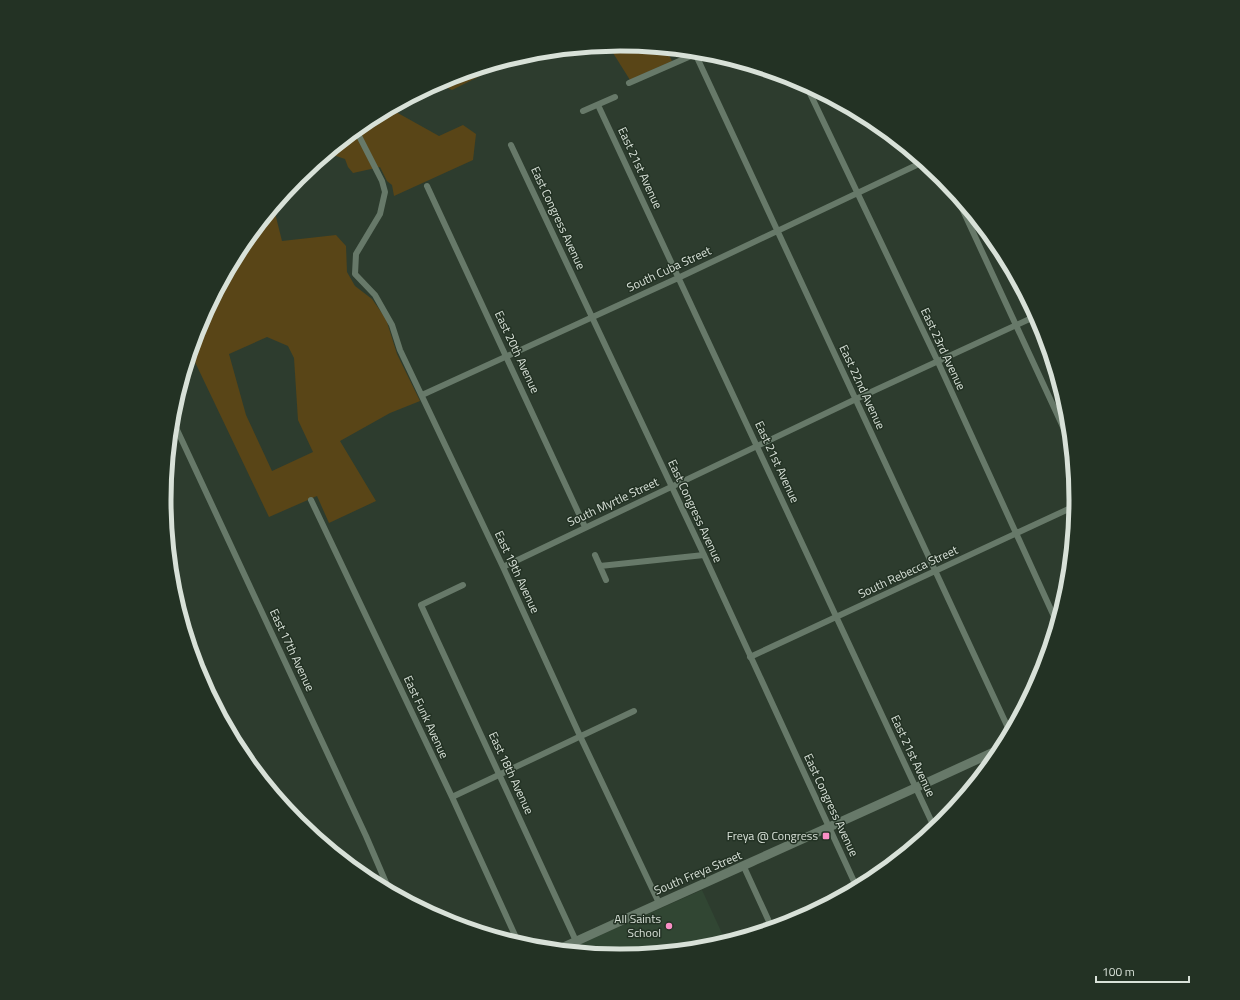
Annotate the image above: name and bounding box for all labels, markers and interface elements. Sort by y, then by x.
street label: East 21st Avenue [613,124,668,212]
street label: East Congress Avenue [526,163,591,273]
street label: South Cuba Street [623,240,715,296]
street label: East 23rd Avenue [916,304,971,393]
street label: East 20th Avenue [490,307,545,396]
street label: East 22nd Avenue [835,341,890,432]
street label: East 21st Avenue [750,418,805,506]
street label: East Congress Avenue [663,456,728,566]
street label: South Myrtle Street [564,472,662,531]
street label: East 19th Avenue [490,527,545,616]
street label: South Rebecca Street [855,540,962,603]
street label: East 17th Avenue [265,605,320,694]
street label: East Funk Avenue [399,672,454,762]
street label: East 21st Avenue [886,712,941,800]
street label: East 18th Avenue [484,728,539,817]
street label: East Congress Avenue [799,750,864,860]
place label: Freya @ Congress [727,826,818,845]
marker: Freya @ Congress [821,831,831,841]
street label: South Freya Street [651,845,745,900]
place label: All Saints School [614,909,661,942]
marker: All Saints School [664,921,674,931]
scale bar [1096,958,1189,984]
text: 100 m [1102,962,1135,981]

